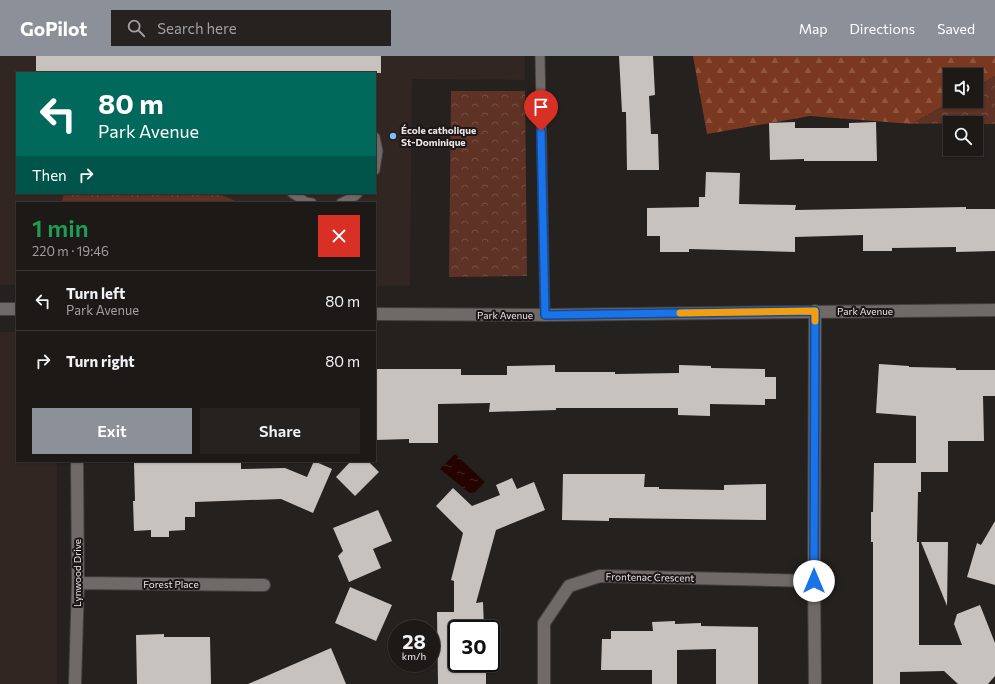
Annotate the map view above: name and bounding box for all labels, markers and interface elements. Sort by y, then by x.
search box [111,10,391,46]
text: GoPilot [20,17,87,40]
icon: search [125,17,147,39]
text: Search here [157,19,237,37]
text: Map [799,20,828,37]
text: Directions [850,20,915,37]
text: Saved [937,20,975,37]
map controls [943,68,983,156]
button: sound [943,68,983,108]
text: 80 m [98,86,164,120]
icon: left [32,88,84,140]
pin [524,90,558,131]
icon: arrive [530,96,552,118]
button: search [943,116,983,156]
text: Park Avenue [98,120,199,142]
place label: École catholique St-Dominique [401,124,476,148]
marker: École catholique St-Dominique [388,131,398,141]
icon: right [75,164,97,186]
text: Then [32,166,67,184]
text: 1 min [32,213,89,242]
button: close [318,215,360,257]
text: 220 m · 19:46 [32,243,109,259]
text: Turn left [66,284,125,302]
icon: left [32,290,54,312]
text: 80 m [325,292,360,310]
text: Park Avenue [66,302,139,318]
street label: Park Avenue [837,305,893,317]
street label: Park Avenue [477,309,533,321]
icon: right [32,350,54,372]
text: Turn right [66,352,135,370]
text: 80 m [325,352,360,370]
button: Exit [32,408,192,454]
button: Share [200,408,360,454]
street label: Lynwood Drive [71,539,83,607]
position arrow [793,560,835,602]
street label: Frontenac Crescent [606,570,694,584]
street label: Forest Place [143,578,199,590]
speed limit sign: 30 [448,620,500,672]
text: 28 [402,629,426,653]
text: km/h [402,650,426,662]

